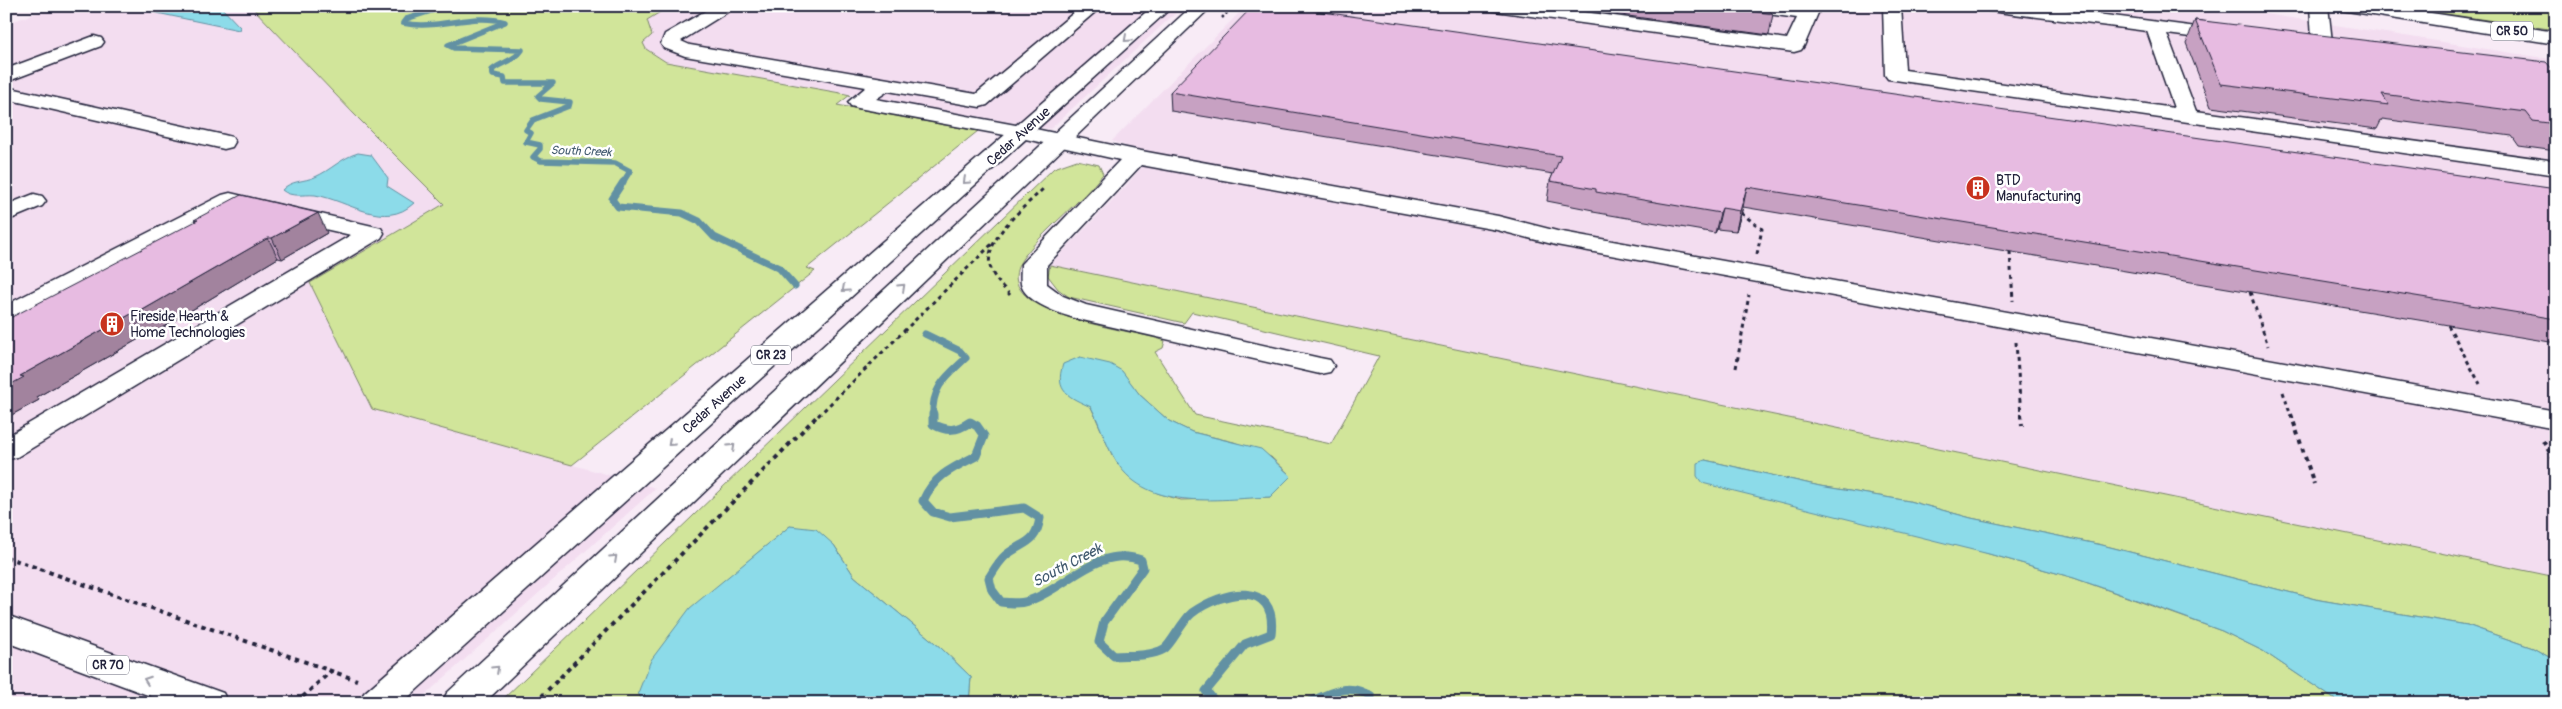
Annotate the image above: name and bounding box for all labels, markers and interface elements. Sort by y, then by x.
road number: CR 50 [2491,22,2533,40]
one-way arrow [1124,33,1133,42]
street label: Cedar Avenue [983,103,1054,169]
water label: South Creek [550,143,613,160]
place label: BTD Manufacturing [1996,172,2081,205]
one-way arrow [963,175,972,184]
building icon: BTD Manufacturing [1965,175,1991,201]
one-way arrow [841,283,850,292]
one-way arrow [896,284,905,293]
place label: Fireside Hearth & Home Technologies [130,308,246,341]
building icon: Fireside Hearth & Home Technologies [99,311,125,337]
road number: CR 23 [751,346,791,364]
street label: Cedar Avenue [679,371,750,437]
one-way arrow [667,437,676,446]
one-way arrow [727,444,736,453]
water label: South Creek [1029,538,1107,592]
one-way arrow [608,555,617,564]
road number: CR 70 [87,656,129,674]
one-way arrow [490,666,499,675]
one-way arrow [144,676,152,686]

